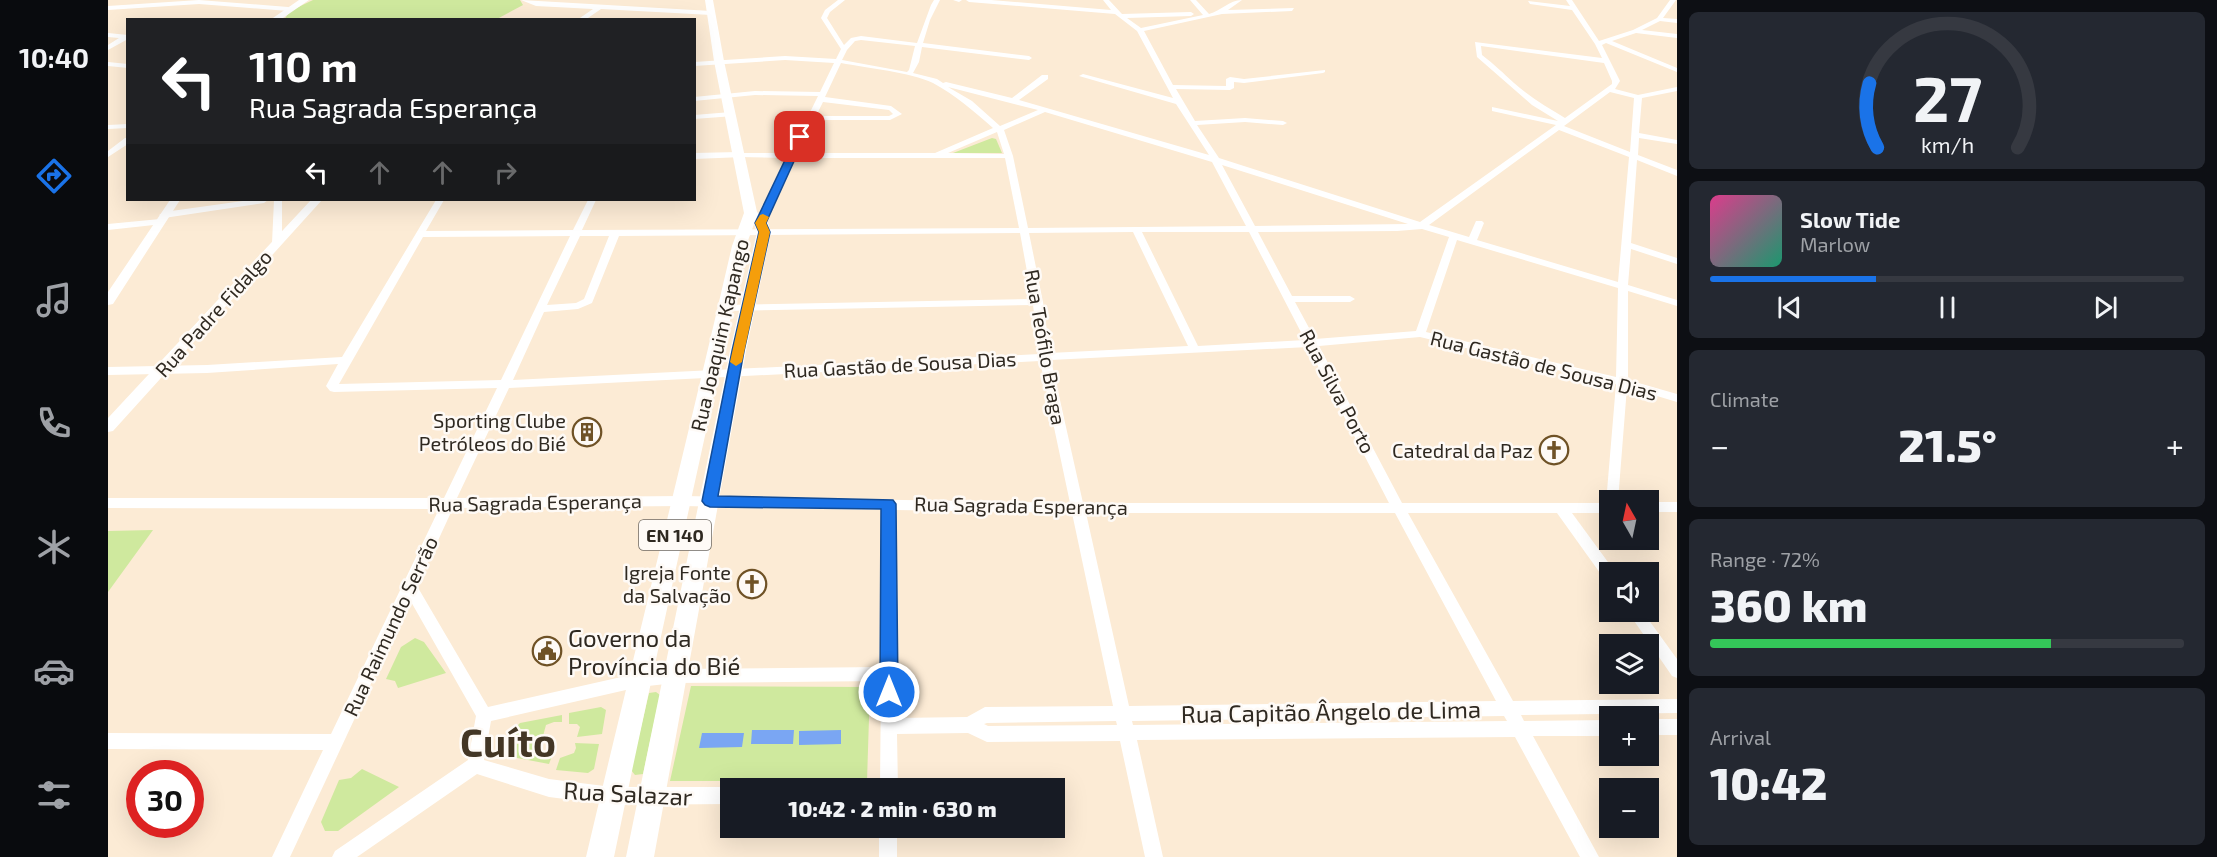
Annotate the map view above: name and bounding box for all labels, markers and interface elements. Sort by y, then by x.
text: 110 m [249,40,358,90]
text: 10:40 [19,41,89,73]
icon: left [150,42,228,120]
text: 27 [1912,60,1982,135]
text: Rua Sagrada Esperança [249,91,537,123]
pin [774,111,825,162]
icon: arrive [783,120,816,153]
text: km/h [1920,132,1974,157]
icon: directions [33,155,75,197]
icon: left [300,156,333,189]
icon: ahead [363,156,396,189]
icon: ahead [426,156,459,189]
icon: right [489,156,522,189]
text: Slow Tide [1800,206,1900,232]
text: Marlow [1800,232,1870,256]
street label: Rua Joaquim Kapango [685,236,753,434]
street label: Rua Padre Fidalgo [150,244,276,382]
street label: Rua Teófilo Braga [1021,267,1071,427]
icon: music [33,279,75,321]
icon: previous [1773,291,1806,324]
icon: pause [1931,291,1964,324]
icon: next [2089,291,2122,324]
street label: Rua Silva Porto [1295,325,1381,457]
street label: Rua Gastão de Sousa Dias [1428,325,1660,405]
street label: Rua Gastão de Sousa Dias [783,346,1017,382]
text: Climate [1710,387,1779,411]
icon: phone [33,402,75,444]
place label: Sporting Clube Petróleos do Bié [419,408,566,455]
building icon: Sporting Clube Petróleos do Bié [571,416,603,448]
text: 21.5° [1898,417,1997,471]
text: − [1710,425,1729,465]
text: + [2166,425,2184,465]
church icon: Catedral da Paz [1538,434,1570,466]
place label: Catedral da Paz [1392,438,1533,462]
street label: Rua Sagrada Esperança [428,488,642,517]
north arrow [1599,490,1659,550]
map controls [1599,490,1659,838]
street label: Rua Sagrada Esperança [914,491,1128,520]
road number: EN 140 [639,520,711,550]
icon: climate [33,526,75,568]
street label: Rua Raimundo Serrão [338,532,442,720]
text: Range · 72% [1710,547,1820,571]
place label: Igreja Fonte da Salvação [623,560,731,608]
button: sound [1599,562,1659,622]
church icon: Igreja Fonte da Salvação [736,568,768,600]
text: 360 km [1710,577,1868,631]
place label: Governo da Província do Bié [568,623,740,680]
button: layers [1599,634,1659,694]
public building icon: Governo da Província do Bié [531,635,563,667]
icon: car [33,650,75,692]
position arrow [857,660,921,724]
street label: Rua Capitão Ângelo de Lima [1181,694,1481,728]
button: + [1599,706,1659,766]
district label: Cuíto [460,718,556,765]
text: Arrival [1710,725,1771,749]
text: 10:42 [1710,755,1827,809]
speed limit sign: 30 [126,760,204,838]
icon: filters [33,774,75,816]
street label: Rua Salazar [563,775,694,811]
button: − [1599,778,1659,838]
text: 10:42 · 2 min · 630 m [788,795,997,821]

